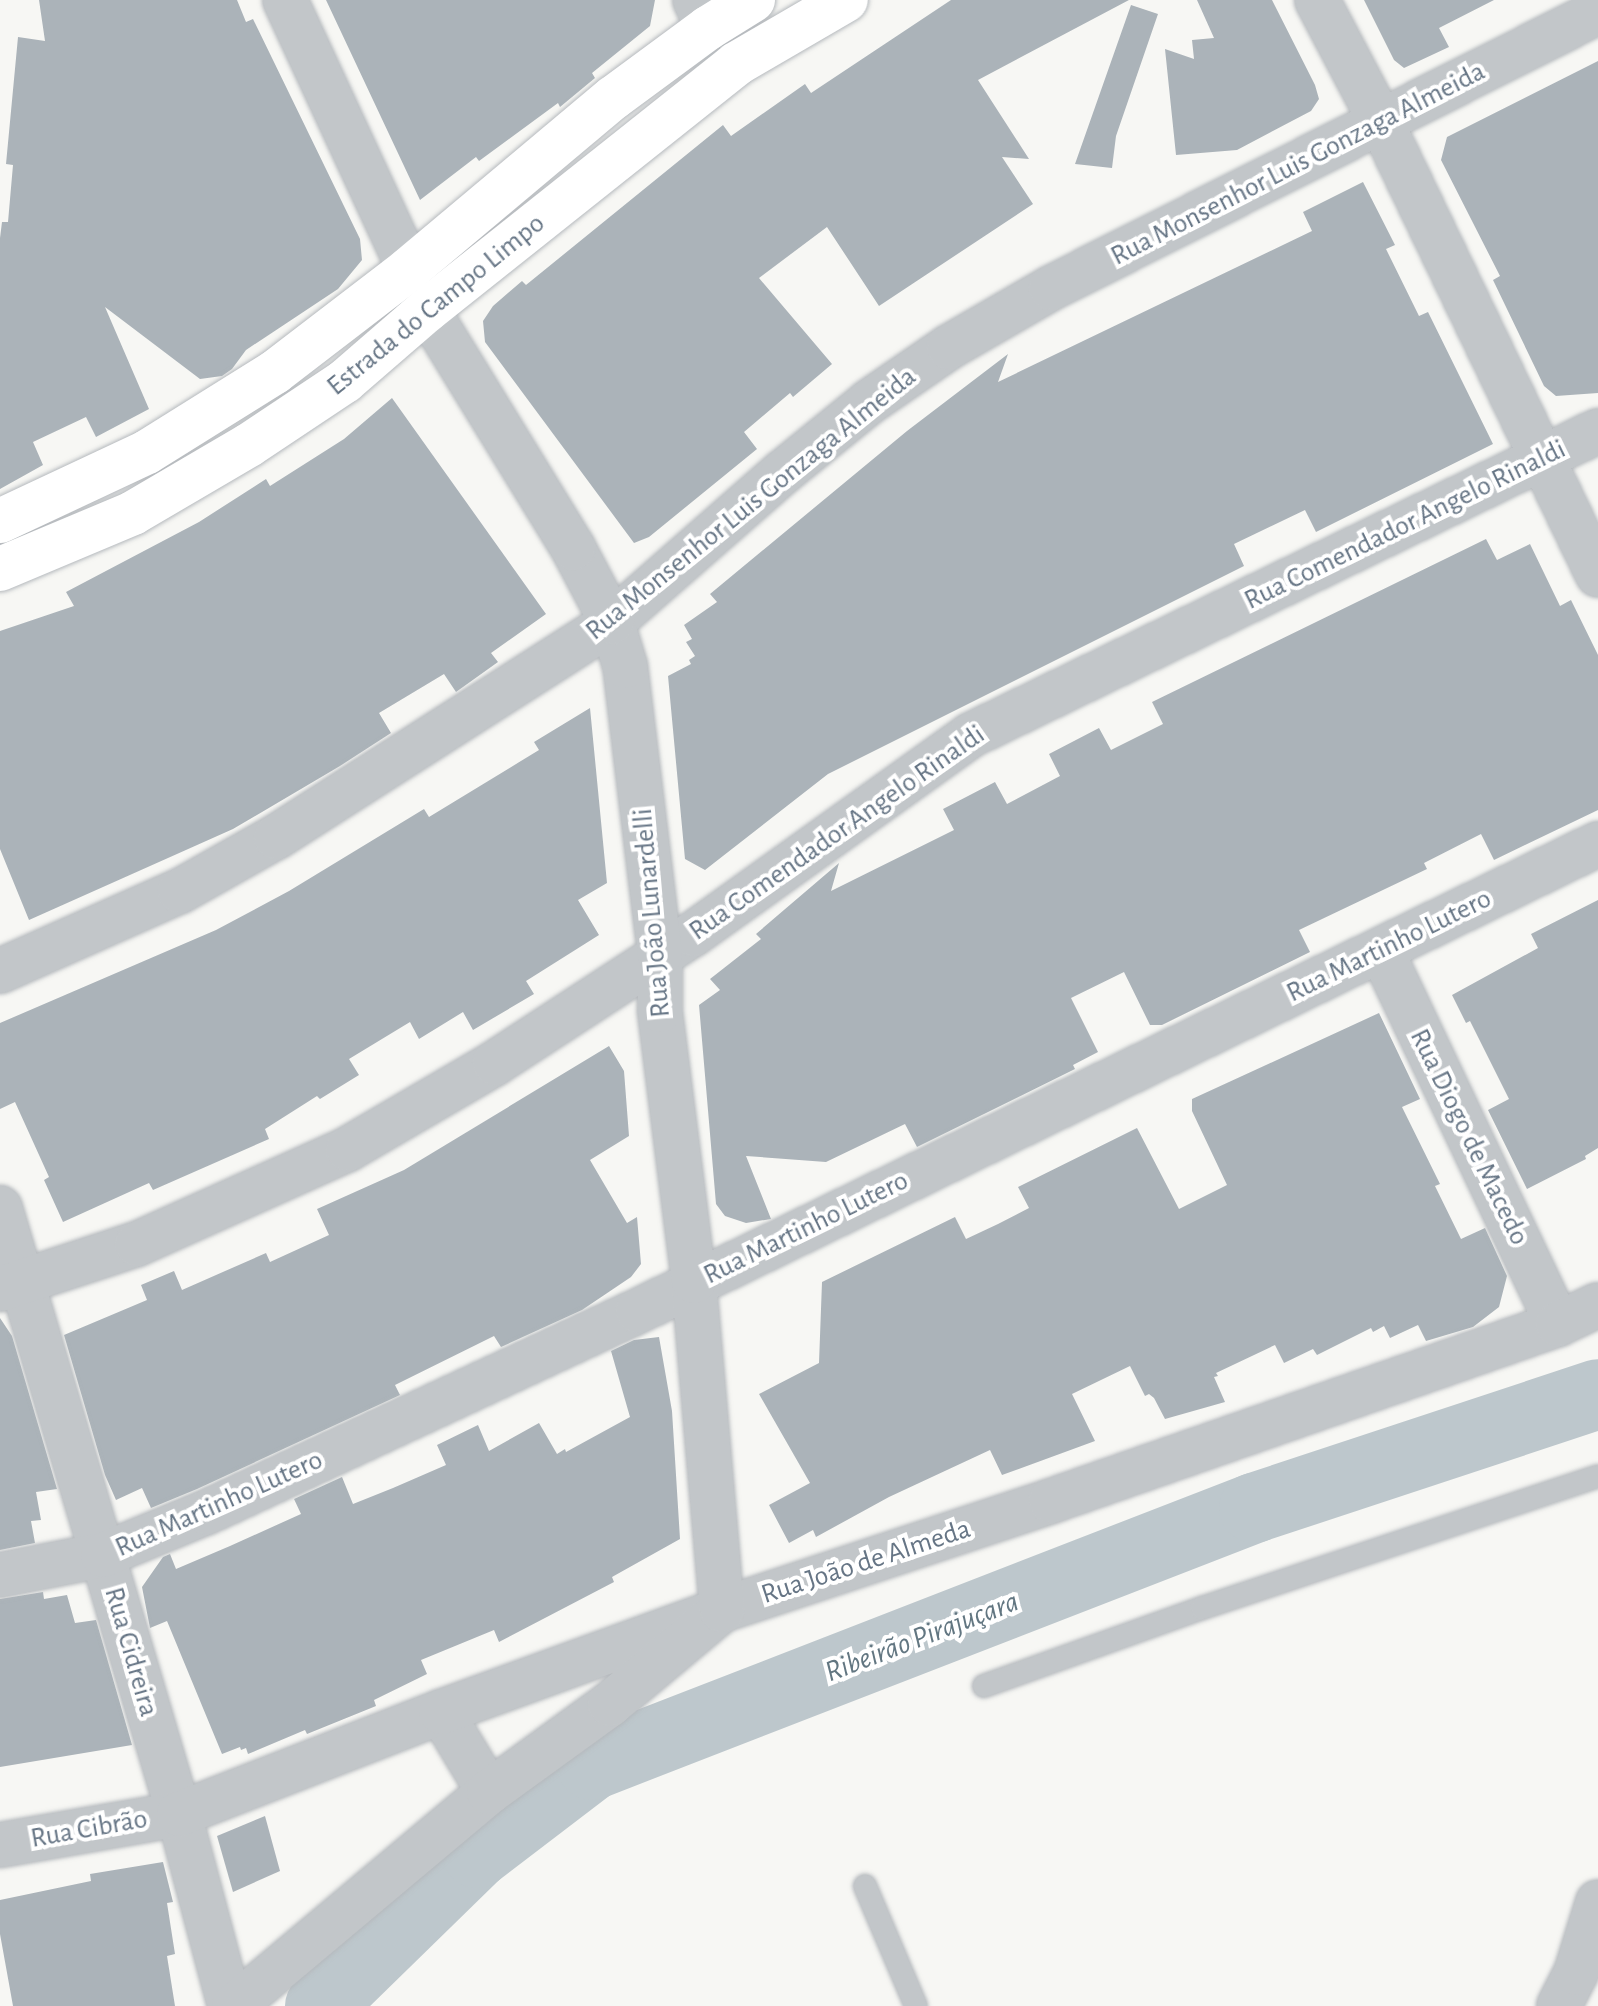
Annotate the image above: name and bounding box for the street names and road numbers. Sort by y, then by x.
street label: Rua Monsenhor Luis Gonzaga Almeida [1105,55,1491,273]
street label: Estrada do Campo Limpo [320,207,552,403]
street label: Rua Monsenhor Luis Gonzaga Almeida [579,360,923,648]
street label: Rua Comendador Angelo Rinaldi [1239,432,1571,618]
street label: Rua Comendador Angelo Rinaldi [683,718,991,948]
street label: Rua João Lunardelli [626,807,678,1019]
street label: Rua Martinho Lutero [1281,882,1497,1010]
street label: Rua Diogo de Macedo [1402,1024,1536,1250]
street label: Rua Martinho Lutero [698,1164,914,1292]
street label: Rua Martinho Lutero [110,1443,328,1565]
street label: Rua João de Almeda [757,1512,975,1612]
street label: Rua Cidreira [97,1583,165,1721]
street label: Rua Cibrão [28,1802,150,1856]

